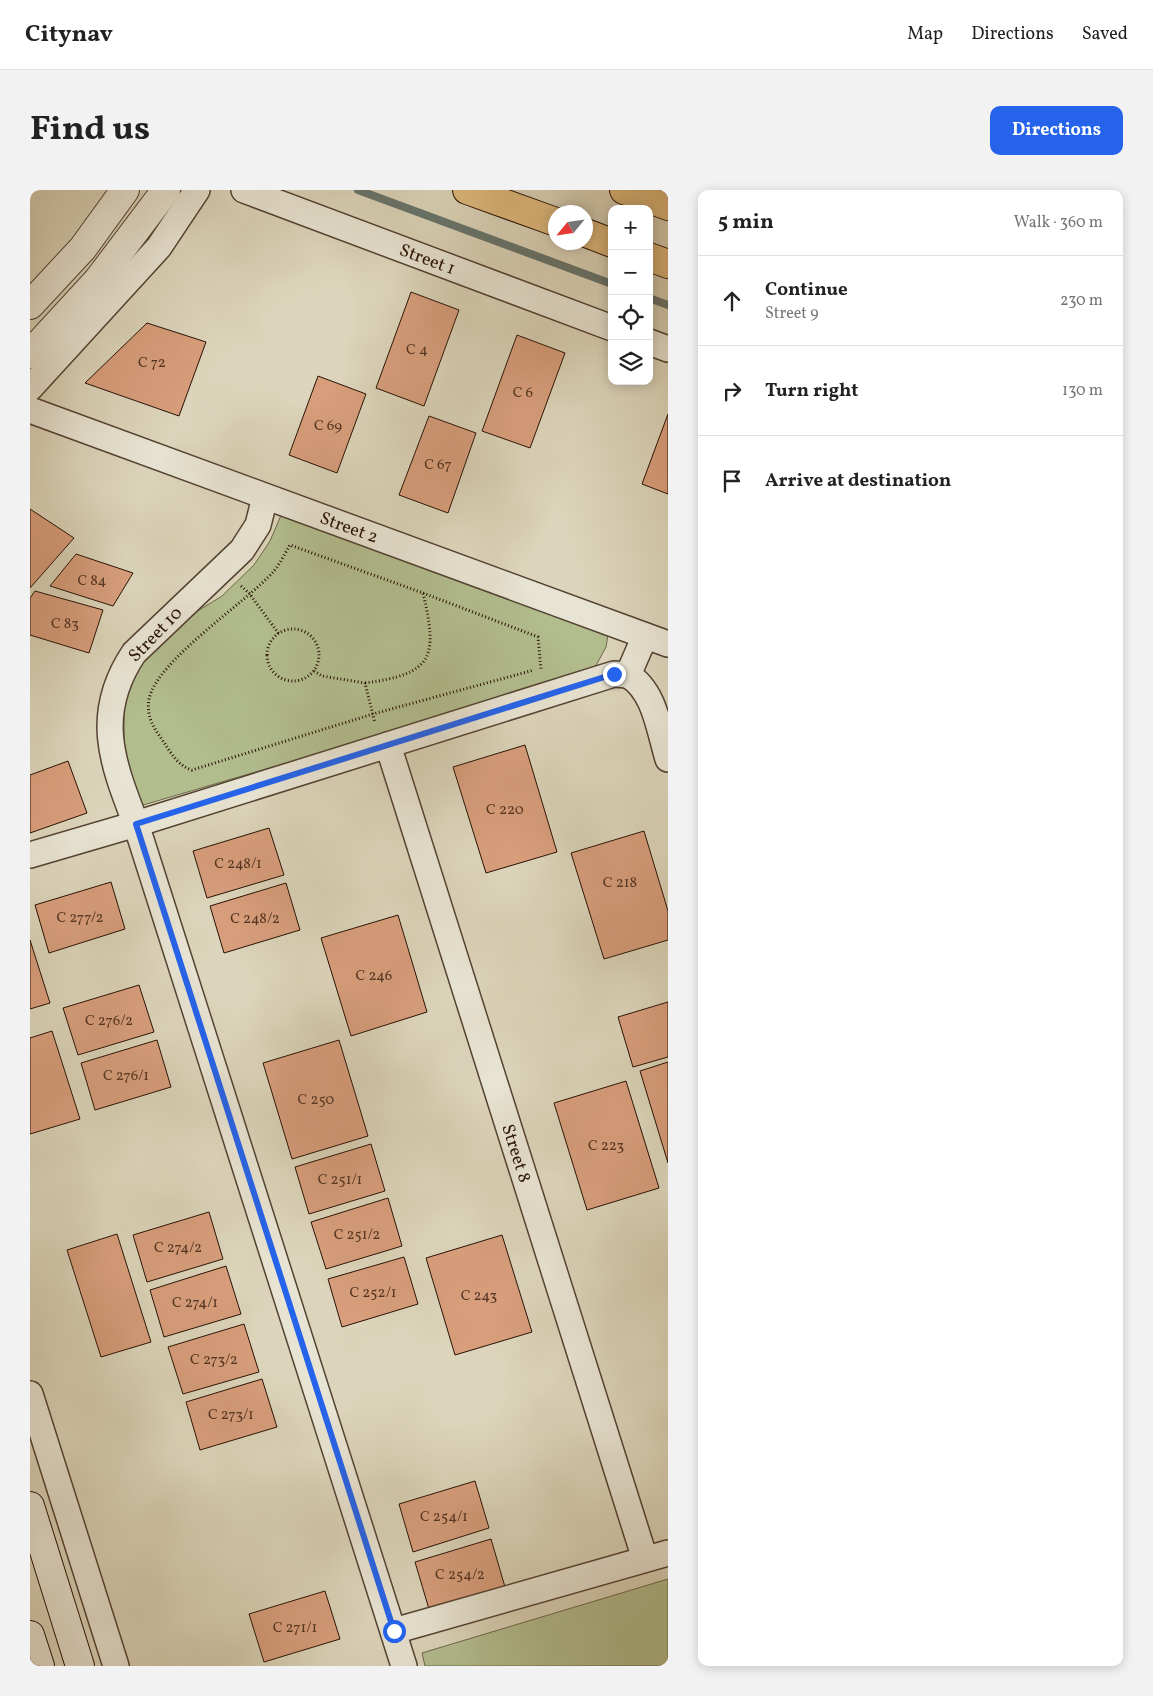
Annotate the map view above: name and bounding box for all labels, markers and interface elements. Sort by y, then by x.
text: Citynav [25,18,113,52]
text: Map [907,22,943,47]
text: Directions [971,22,1054,47]
text: Saved [1082,22,1128,47]
text: Find us [30,106,150,154]
button: Directions [990,106,1123,155]
north arrow [548,205,593,250]
map controls [608,205,653,385]
button: + [608,205,653,250]
text: 5 min [718,208,774,237]
text: Walk · 360 m [1014,212,1103,234]
street label: Street 1 [396,238,458,282]
button: − [608,250,653,295]
text: Continue [765,277,848,303]
icon: ahead [718,287,746,315]
text: 230 m [1060,290,1103,312]
button: locate [608,295,653,340]
text: Street 9 [765,303,818,325]
house number: C 4 [406,340,428,361]
button: layers [608,340,653,385]
house number: C 72 [138,353,166,374]
icon: right [718,377,746,405]
text: Turn right [765,378,858,404]
text: 130 m [1062,380,1103,402]
house number: C 6 [513,383,533,404]
house number: C 69 [314,416,342,437]
house number: C 67 [424,455,452,476]
icon: arrive [718,467,746,495]
text: Arrive at destination [765,468,951,494]
street label: Street 2 [316,506,381,551]
house number: C 84 [78,571,107,592]
street label: Street 10 [123,602,189,668]
house number: C 83 [51,614,79,635]
route end [603,663,626,686]
house number: C 220 [486,800,524,821]
house number: C 248/1 [214,854,262,875]
house number: C 218 [603,873,637,894]
house number: C 277/2 [56,908,104,929]
house number: C 248/2 [230,909,280,930]
house number: C 246 [356,966,392,987]
house number: C 276/2 [85,1011,133,1032]
house number: C 276/1 [103,1066,149,1087]
house number: C 250 [298,1090,334,1111]
street label: Street 8 [494,1121,536,1186]
house number: C 223 [588,1136,624,1157]
house number: C 251/1 [318,1170,362,1191]
house number: C 251/2 [334,1225,380,1246]
house number: C 274/2 [154,1238,202,1259]
house number: C 252/1 [350,1283,396,1304]
house number: C 243 [461,1286,497,1307]
house number: C 274/1 [172,1293,218,1314]
house number: C 273/2 [190,1350,238,1371]
house number: C 273/1 [208,1405,254,1426]
house number: C 254/1 [420,1507,468,1528]
house number: C 254/2 [435,1565,485,1586]
house number: C 271/1 [273,1618,317,1639]
route start [383,1620,406,1643]

